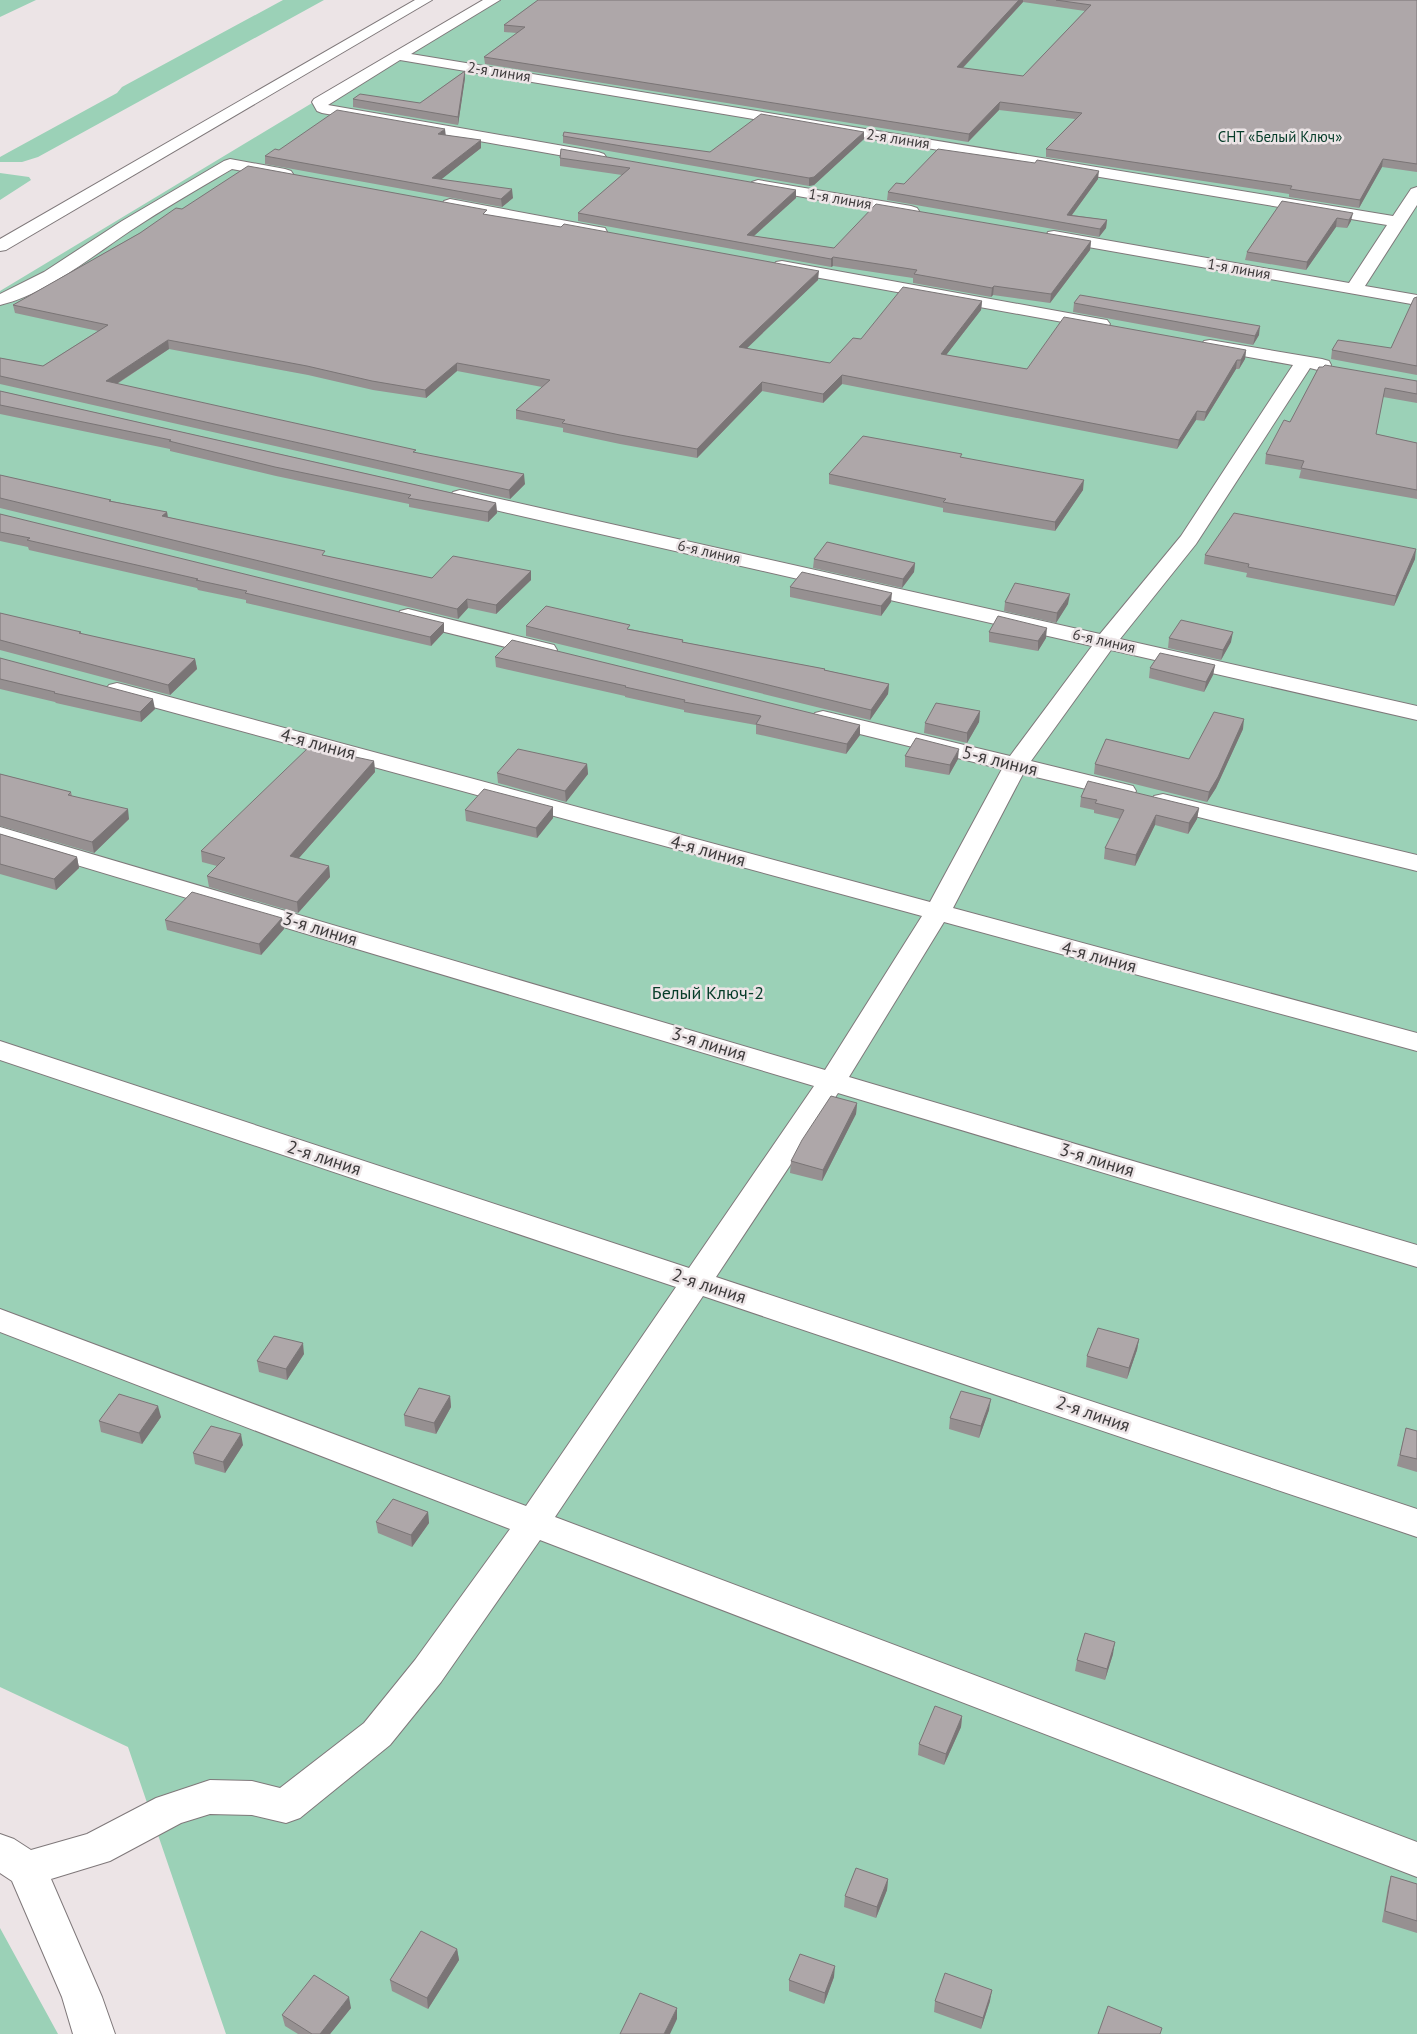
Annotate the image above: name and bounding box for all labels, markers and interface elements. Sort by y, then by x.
street label: 2-я линия [466,57,532,86]
street label: 2-я линия [865,124,931,153]
park label: СНТ «Белый Ключ» [1218,127,1342,146]
street label: 1-я линия [807,184,873,213]
street label: 1-я линия [1206,254,1272,283]
street label: 6-я линия [676,535,742,568]
street label: 6-я линия [1071,624,1137,657]
street label: 4-я линия [278,722,358,765]
street label: 5-я линия [960,740,1040,781]
street label: 4-я линия [668,829,748,872]
street label: 3-я линия [280,906,360,951]
street label: 4-я линия [1059,935,1139,978]
park label: Белый Ключ-2 [652,981,764,1004]
street label: 3-я линия [669,1021,749,1066]
street label: 2-я линия [284,1135,364,1180]
street label: 3-я линия [1057,1137,1137,1182]
street label: 2-я линия [669,1263,749,1308]
street label: 2-я линия [1053,1390,1133,1437]

